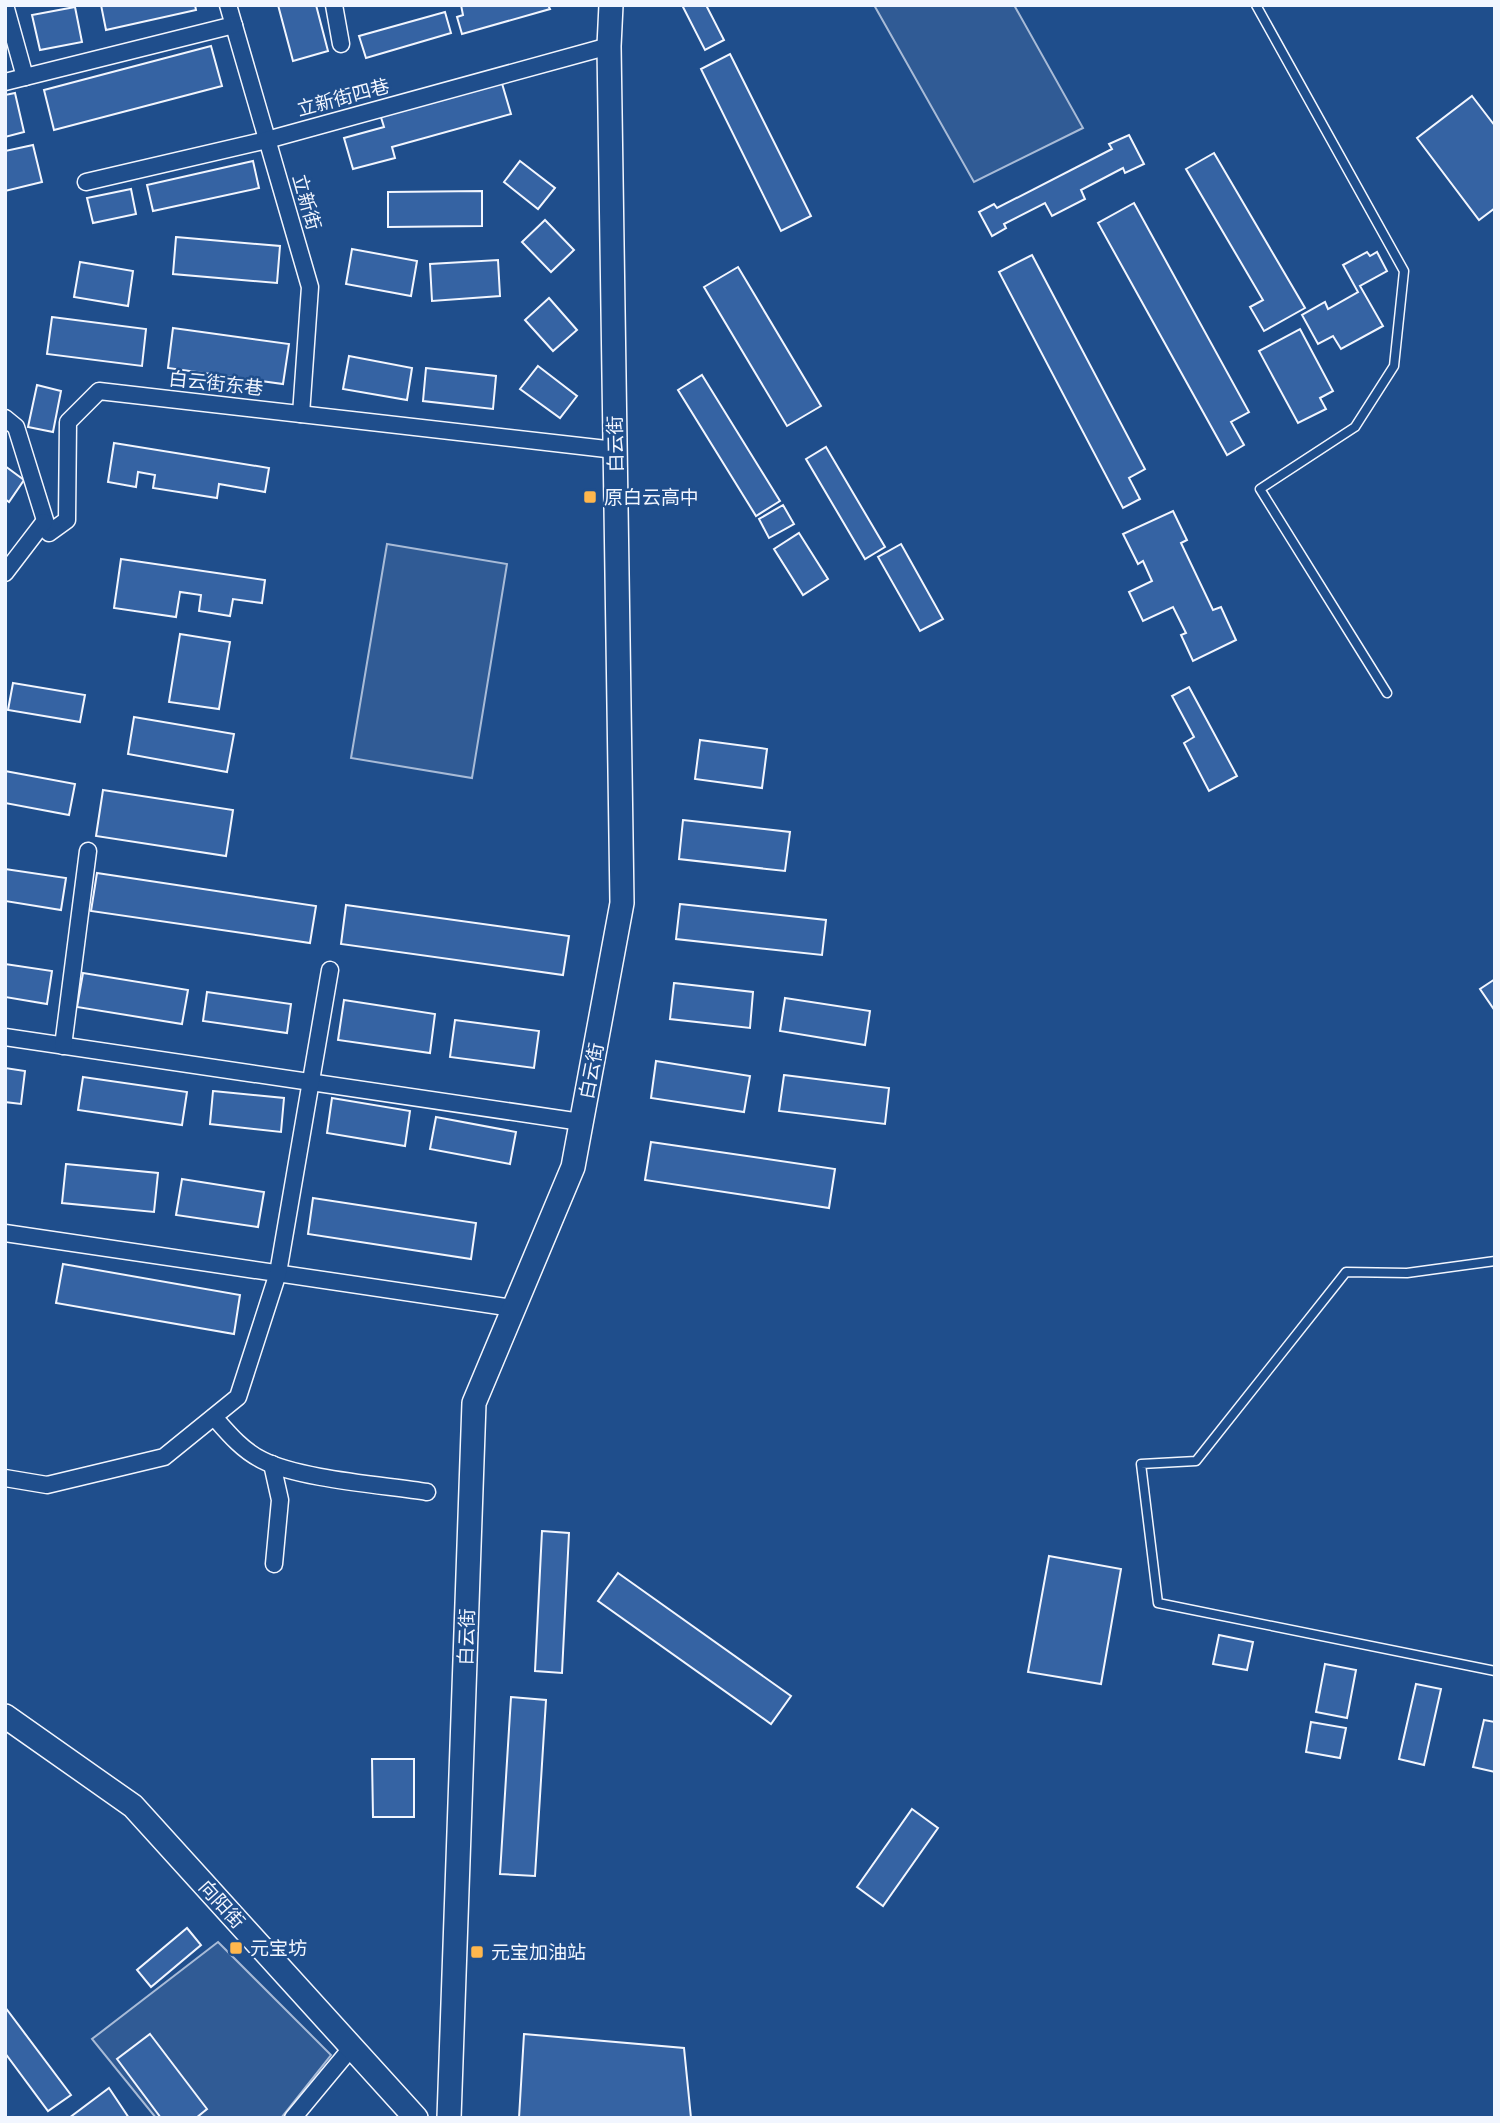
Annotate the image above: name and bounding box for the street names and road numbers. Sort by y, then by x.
street label: 立新街四巷 [294,73,392,120]
street label: 立新街 [289,171,326,232]
street label: 白云街东巷 [168,366,265,399]
street label: 白云街 [603,415,626,473]
street label: 白云街 [574,1041,607,1101]
street label: 白云街 [453,1608,478,1666]
street label: 向阳街 [195,1875,250,1933]

